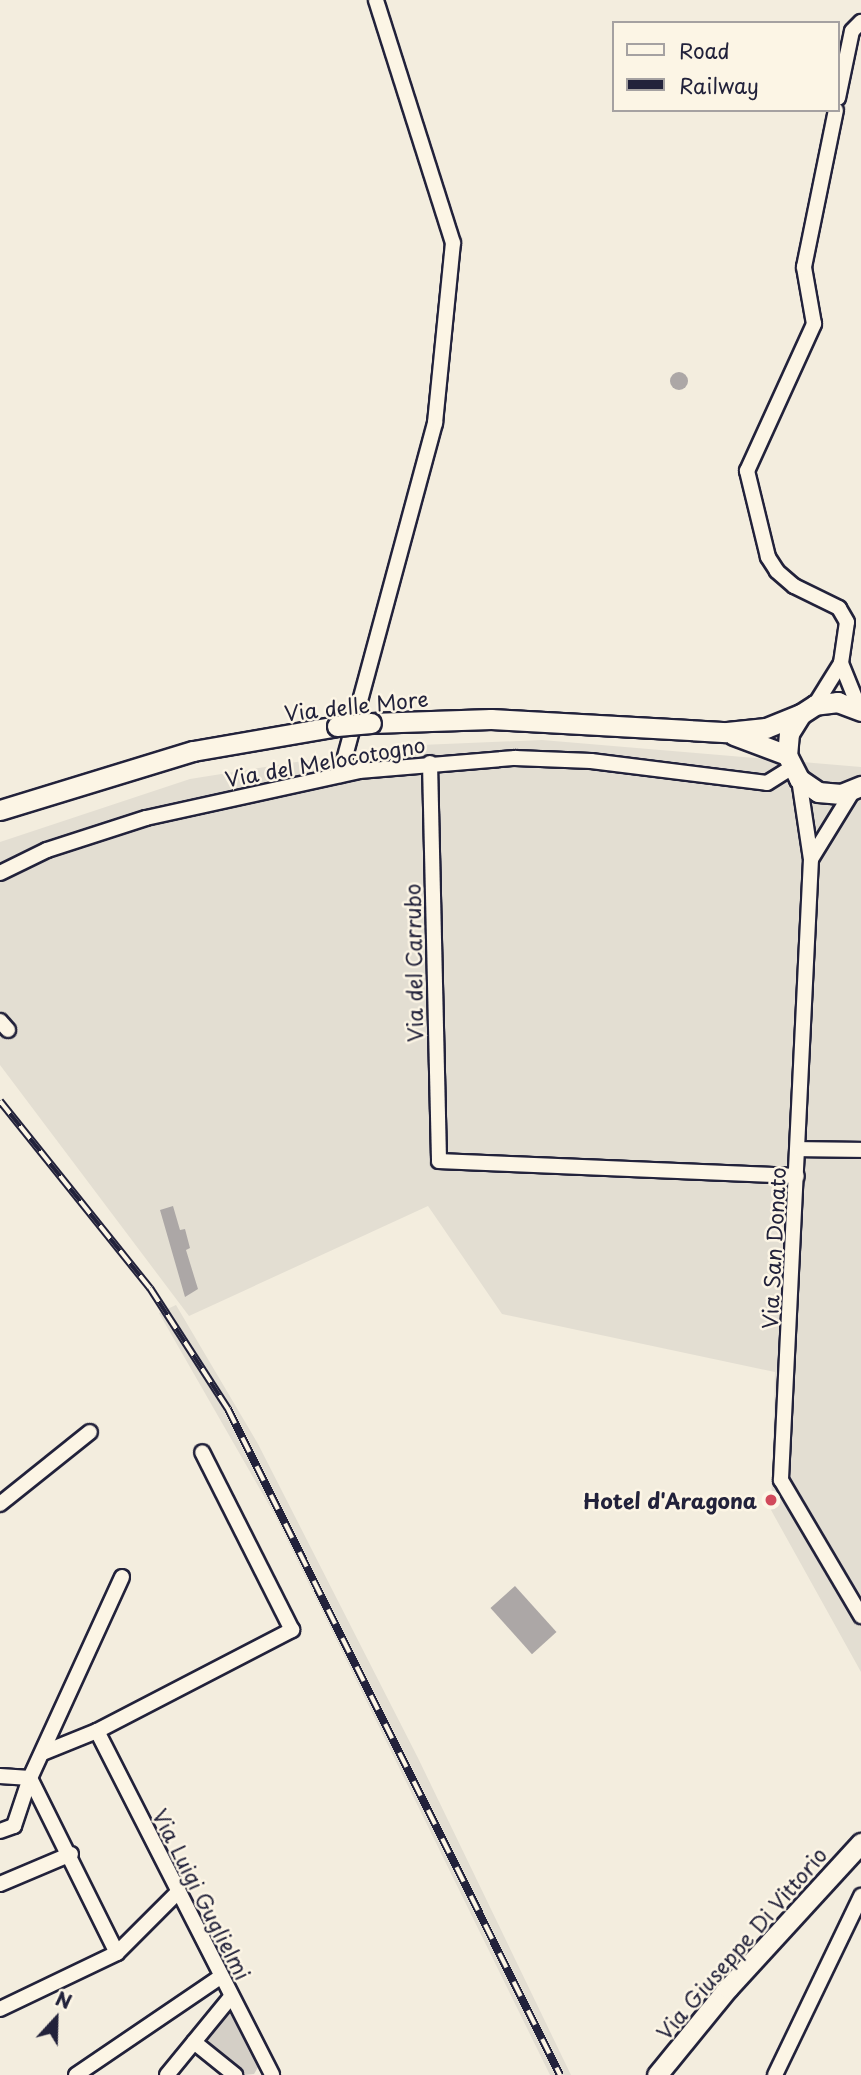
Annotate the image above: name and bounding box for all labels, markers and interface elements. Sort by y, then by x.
legend [612,21,840,112]
text: Road [679,34,730,66]
text: Railway [679,69,759,101]
street label: Via delle More [283,685,429,725]
street label: Via del Melocotogno [223,731,427,791]
street label: Via del Carrubo [399,883,427,1043]
street label: Via San Donato [756,1167,790,1329]
place label: Hotel d'Aragona [583,1487,757,1513]
marker: Hotel d'Aragona [763,1492,779,1508]
street label: Via Luigi Guglielmi [148,1805,256,1983]
street label: Via Giuseppe Di Vittorio [652,1843,830,2043]
north arrow [21,1984,91,2054]
text: N [52,1984,76,2015]

